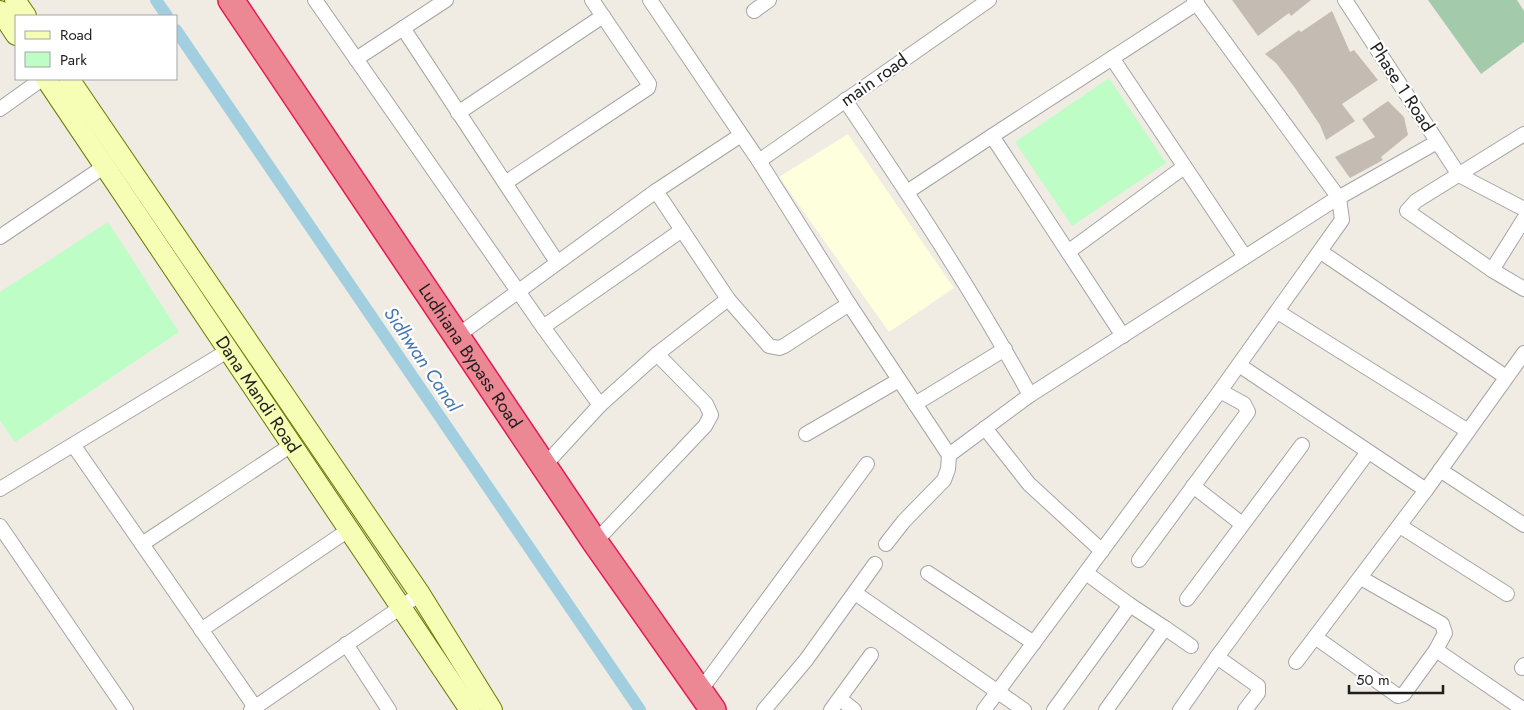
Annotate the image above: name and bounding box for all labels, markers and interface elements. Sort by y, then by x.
legend [15,15,178,80]
text: Road [60,24,92,46]
street label: Phase 1 Road [1363,37,1441,137]
street label: main road [835,47,913,113]
text: Park [60,49,87,71]
street label: Ludhiana Bypass Road [412,279,528,434]
water label: Sidhwan Canal [378,302,468,418]
street label: Dana Mandi Road [209,331,307,458]
scale bar [1349,662,1443,694]
text: 50 m [1356,669,1390,691]

